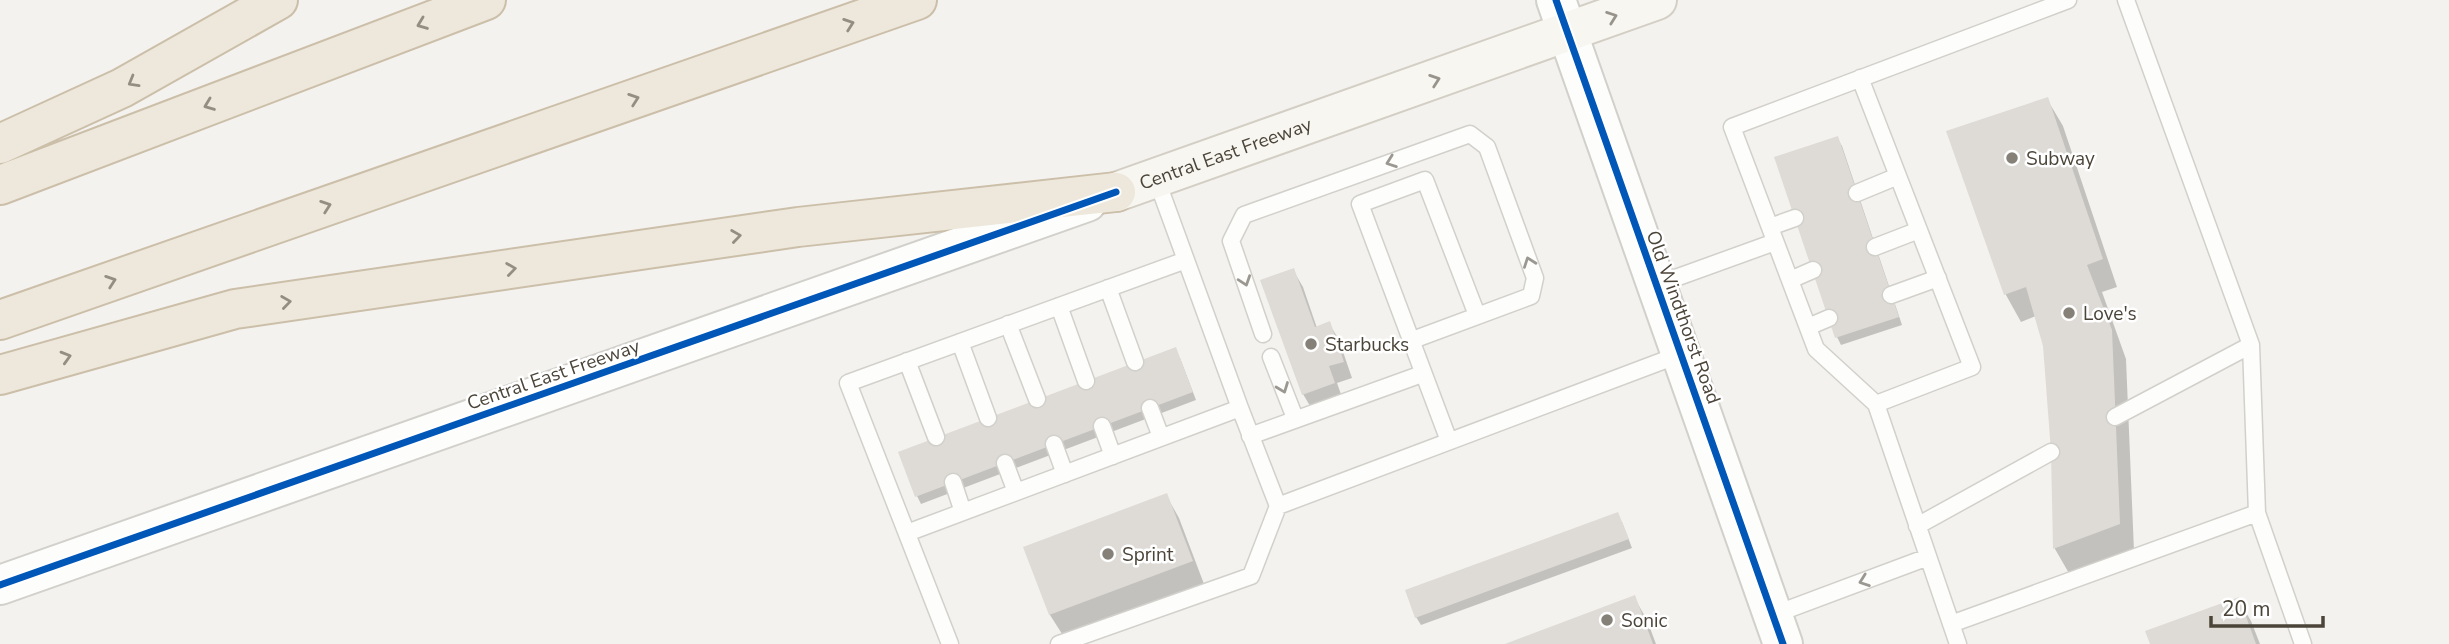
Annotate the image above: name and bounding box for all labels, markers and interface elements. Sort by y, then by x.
one-way arrow [1606,11,1618,25]
one-way arrow [416,16,428,30]
one-way arrow [842,18,855,32]
one-way arrow [128,74,140,87]
one-way arrow [1428,74,1440,88]
one-way arrow [628,93,640,107]
one-way arrow [204,97,216,111]
street label: Central East Freeway [1136,112,1316,197]
place label: Subway [2026,146,2095,172]
marker: Subway [2004,150,2020,166]
one-way arrow [1385,154,1397,168]
one-way arrow [319,200,331,214]
street label: Old Windthorst Road [1640,227,1727,408]
one-way arrow [730,229,742,244]
one-way arrow [1523,256,1537,268]
one-way arrow [505,261,517,276]
one-way arrow [104,275,116,289]
one-way arrow [1237,275,1251,287]
one-way arrow [280,294,292,309]
place label: Love's [2083,301,2137,327]
marker: Love's [2061,305,2077,321]
place label: Starbucks [1325,332,1409,358]
street label: Central East Freeway [463,333,643,417]
marker: Starbucks [1303,336,1319,352]
one-way arrow [60,350,72,365]
one-way arrow [1275,381,1289,393]
place label: Sprint [1122,542,1174,568]
marker: Sprint [1100,546,1116,562]
one-way arrow [1859,573,1871,587]
scale bar [2211,584,2323,628]
text: 20 m [2222,595,2271,623]
place label: Sonic [1621,608,1667,634]
marker: Sonic [1599,612,1615,628]

